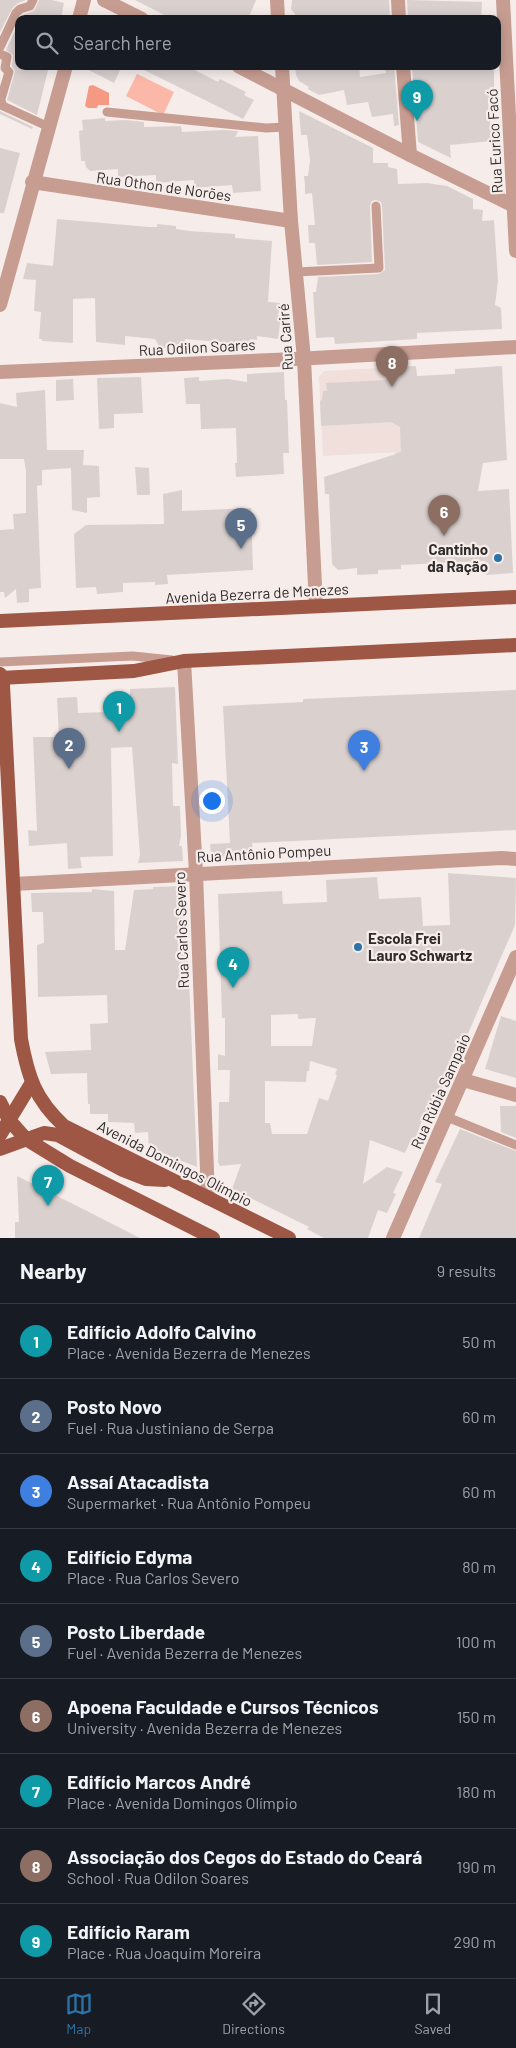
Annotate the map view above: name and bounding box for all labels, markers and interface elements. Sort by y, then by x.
search box [15,15,501,70]
icon: search [33,29,61,57]
text: Search here [73,31,172,54]
pin: 9 [401,80,433,121]
street label: Rua Eurico Facó [482,88,506,194]
street label: Rua Othon de Norões [95,168,233,204]
street label: Rua Cariré [274,303,296,371]
street label: Rua Odilon Soares [138,335,256,359]
pin: 8 [376,346,408,387]
pin: 6 [428,495,460,536]
pin: 5 [225,508,257,549]
place label: Cantinho da Ração [427,540,488,575]
marker: Cantinho da Ração [492,552,504,564]
street label: Avenida Bezerra de Menezes [165,579,349,607]
pin: 1 [103,691,135,732]
pin: 2 [53,728,85,769]
pin: 3 [348,730,380,771]
your location [199,788,225,814]
street label: Rua Antônio Pompeu [196,840,332,866]
street label: Rua Carlos Severo [170,871,192,989]
place label: Escola Frei Lauro Schwartz [368,929,472,964]
marker: Escola Frei Lauro Schwartz [352,941,364,953]
pin: 4 [217,947,249,988]
street label: Rua Rúbia Sampaio [406,1030,474,1152]
street label: Avenida Domingos Olímpio [95,1116,255,1210]
pin: 7 [32,1165,64,1206]
text: Nearby [20,1258,86,1283]
text: 9 results [437,1261,496,1280]
text: Edifício Adolfo Calvino [67,1320,256,1343]
text: 1 [33,1332,39,1351]
text: 50 m [462,1332,496,1351]
text: Place · Avenida Bezerra de Menezes [67,1343,311,1362]
text: Posto Novo [67,1395,162,1418]
text: 2 [32,1407,40,1426]
text: 60 m [462,1407,496,1426]
text: Fuel · Rua Justiniano de Serpa [67,1418,274,1437]
text: Assaí Atacadista [67,1470,209,1493]
text: 3 [32,1482,40,1501]
text: 60 m [462,1482,496,1501]
text: Supermarket · Rua Antônio Pompeu [67,1493,311,1512]
text: Edifício Edyma [67,1545,192,1568]
text: 4 [31,1557,41,1576]
text: 80 m [462,1557,496,1576]
text: Place · Rua Carlos Severo [67,1568,240,1587]
text: Posto Liberdade [67,1620,205,1643]
text: 5 [32,1632,40,1651]
text: 100 m [456,1632,496,1651]
text: Fuel · Avenida Bezerra de Menezes [67,1643,302,1662]
text: Apoena Faculdade e Cursos Técnicos [67,1695,379,1718]
text: 6 [32,1707,40,1726]
text: 150 m [457,1707,496,1726]
text: University · Avenida Bezerra de Menezes [67,1718,342,1737]
text: Edifício Marcos André [67,1770,251,1793]
text: 7 [32,1782,40,1801]
text: 180 m [457,1782,496,1801]
text: Place · Avenida Domingos Olímpio [67,1793,297,1812]
text: Associação dos Cegos do Estado do Ceará [67,1845,422,1868]
text: 8 [32,1857,40,1876]
text: 190 m [457,1857,496,1876]
text: School · Rua Odilon Soares [67,1868,249,1887]
text: Edifício Raram [67,1920,190,1943]
text: 9 [32,1932,40,1951]
text: 290 m [454,1932,496,1951]
text: Place · Rua Joaquim Moreira [67,1943,261,1962]
tab: Map [65,1990,93,2037]
tab: Directions [222,1990,285,2037]
tab: Saved [414,1990,451,2037]

